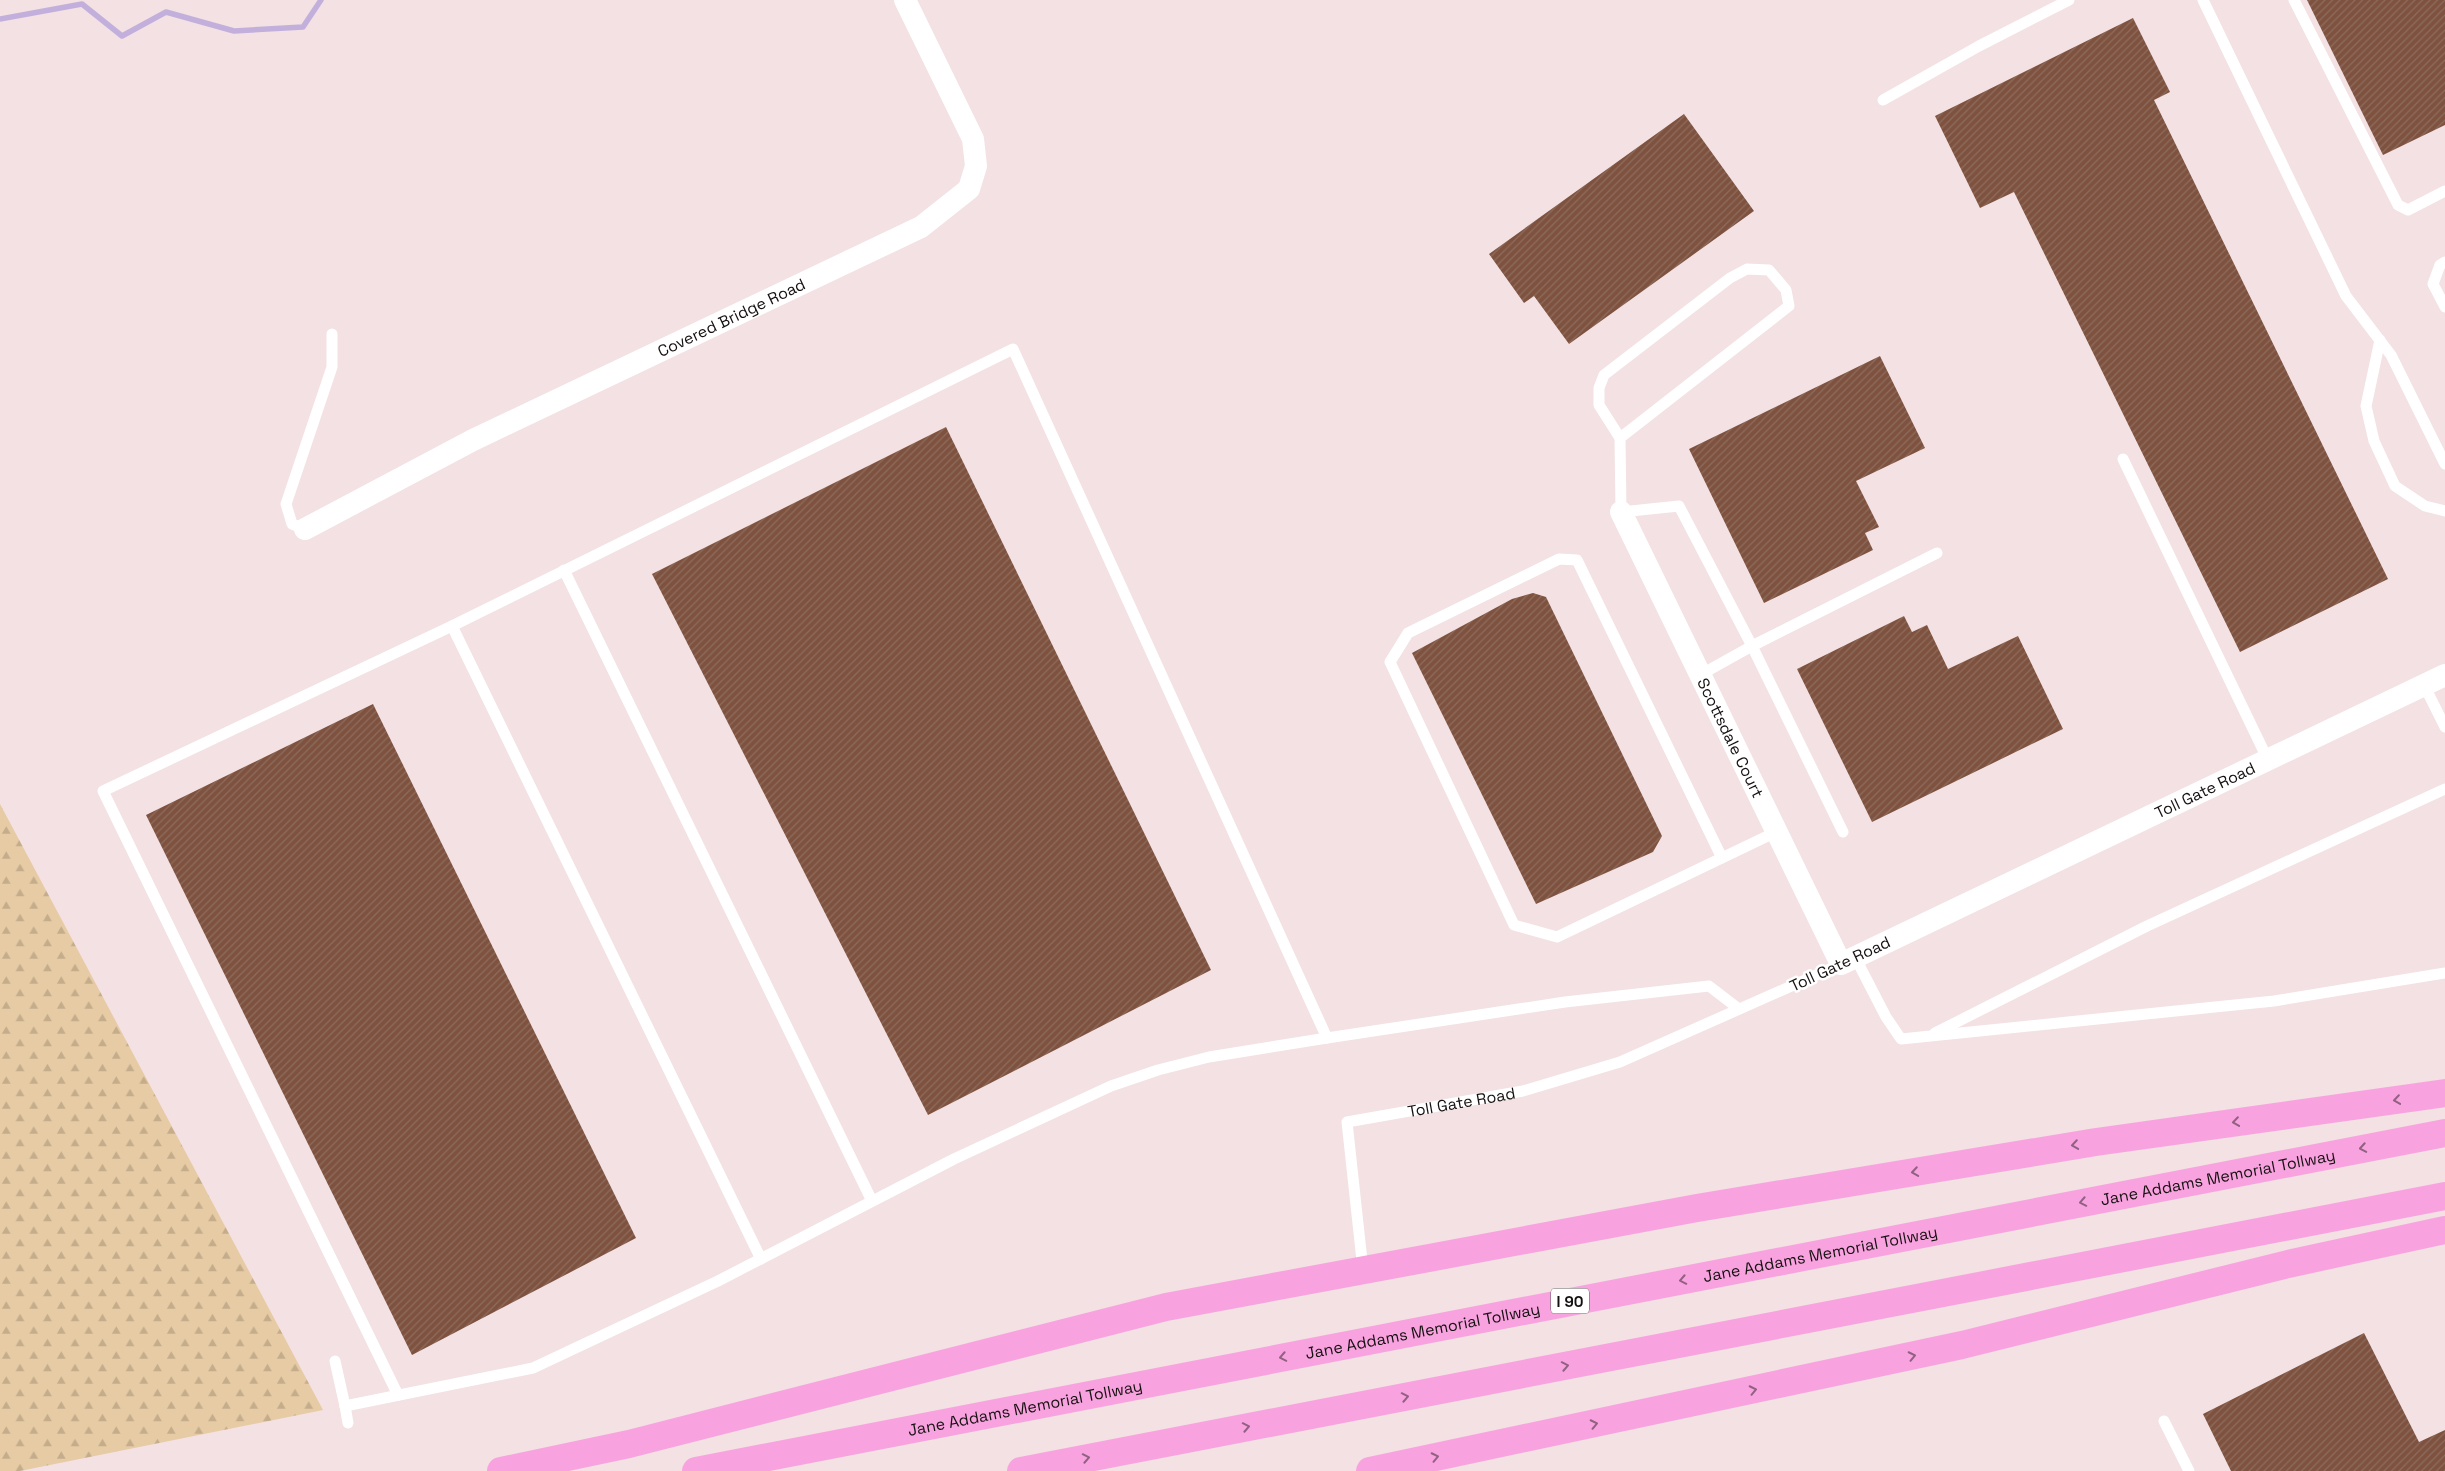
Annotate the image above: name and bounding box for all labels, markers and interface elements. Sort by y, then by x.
street label: Covered Bridge Road [654,273,809,361]
street label: Scottsdale Court [1693,674,1769,801]
street label: Toll Gate Road [2151,757,2258,823]
street label: Toll Gate Road [1786,931,1894,997]
street label: Toll Gate Road [1406,1082,1517,1122]
one-way arrow [2392,1094,2400,1105]
one-way arrow [2231,1117,2240,1127]
one-way arrow [2070,1140,2079,1150]
one-way arrow [2358,1142,2367,1153]
street label: Jane Addams Memorial Tollway [2099,1144,2337,1210]
one-way arrow [1910,1166,1919,1176]
one-way arrow [2078,1196,2087,1206]
street label: Jane Addams Memorial Tollway [1701,1221,1939,1287]
one-way arrow [1678,1274,1687,1284]
road number: I 90 [1551,1288,1589,1314]
street label: Jane Addams Memorial Tollway [1303,1298,1542,1364]
one-way arrow [1278,1351,1287,1362]
one-way arrow [1907,1351,1916,1362]
one-way arrow [1560,1361,1569,1371]
street label: Jane Addams Memorial Tollway [906,1374,1144,1440]
one-way arrow [1748,1385,1757,1396]
one-way arrow [1401,1392,1410,1402]
one-way arrow [1589,1419,1598,1429]
one-way arrow [1241,1423,1250,1433]
one-way arrow [1431,1452,1439,1463]
one-way arrow [1082,1454,1090,1464]

